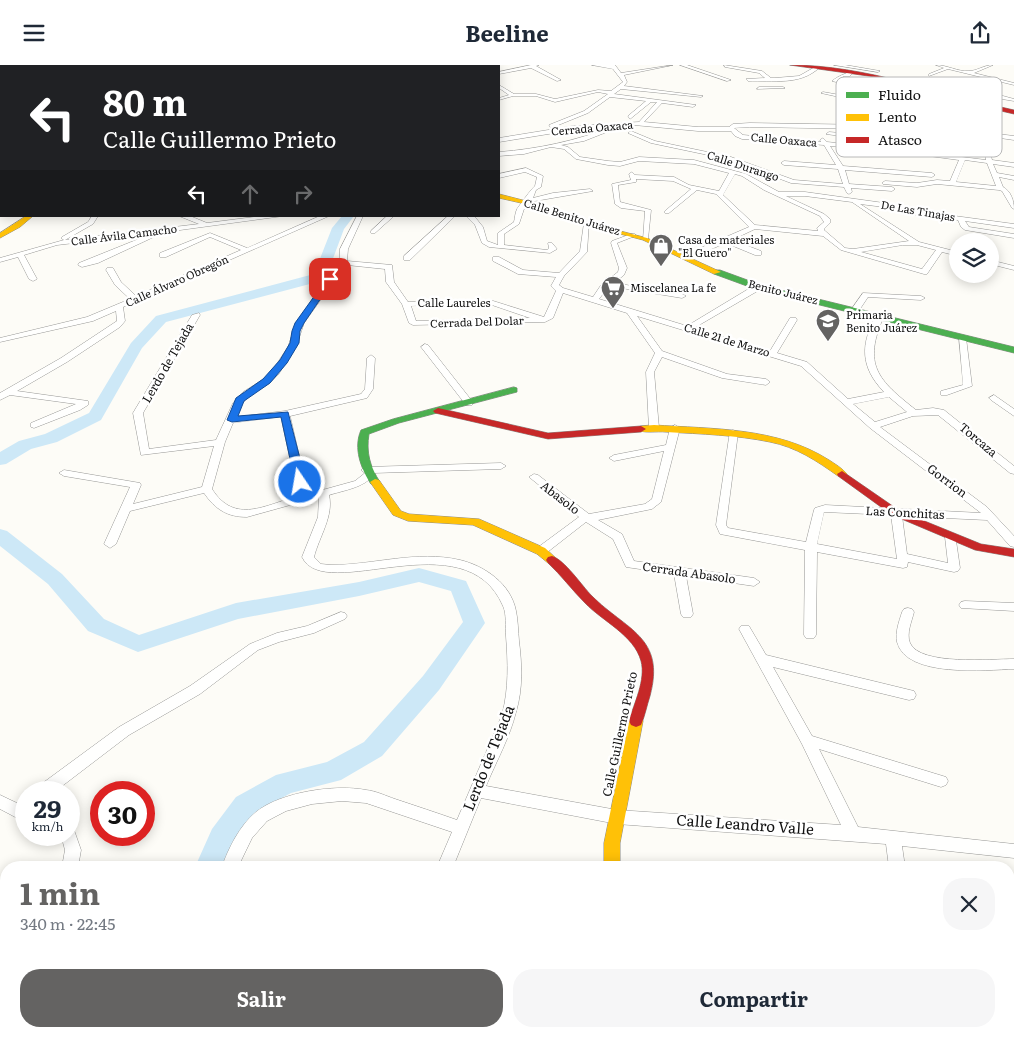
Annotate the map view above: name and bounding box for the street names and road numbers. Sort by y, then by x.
street label: Cerrada Oaxaca [550,115,634,139]
street label: Calle Oaxaca [750,128,818,150]
street label: Calle Durango [705,146,781,184]
street label: Calle Benito Juárez [522,194,623,238]
street label: De Las Tinajas [880,196,957,224]
street label: Calle Ávila Camacho [70,220,178,248]
street label: Calle Álvaro Obregón [123,250,231,310]
street label: Benito Juárez [747,275,820,308]
street label: Calle Laureles [417,294,491,310]
street label: Cerrada Del Dolar [430,311,525,331]
street label: Calle 21 de Marzo [682,318,772,360]
street label: Lerdo de Tejada [137,319,198,406]
street label: Torcaza [956,418,1002,461]
street label: Gorrion [924,459,971,501]
street label: Abasolo [537,476,584,518]
street label: Las Conchitas [865,501,946,523]
street label: Cerrada Abasolo [641,557,737,587]
street label: Calle Guillermo Prieto [597,670,641,798]
street label: Lerdo de Tejada [456,700,520,814]
street label: Calle Leandro Valle [676,807,815,840]

